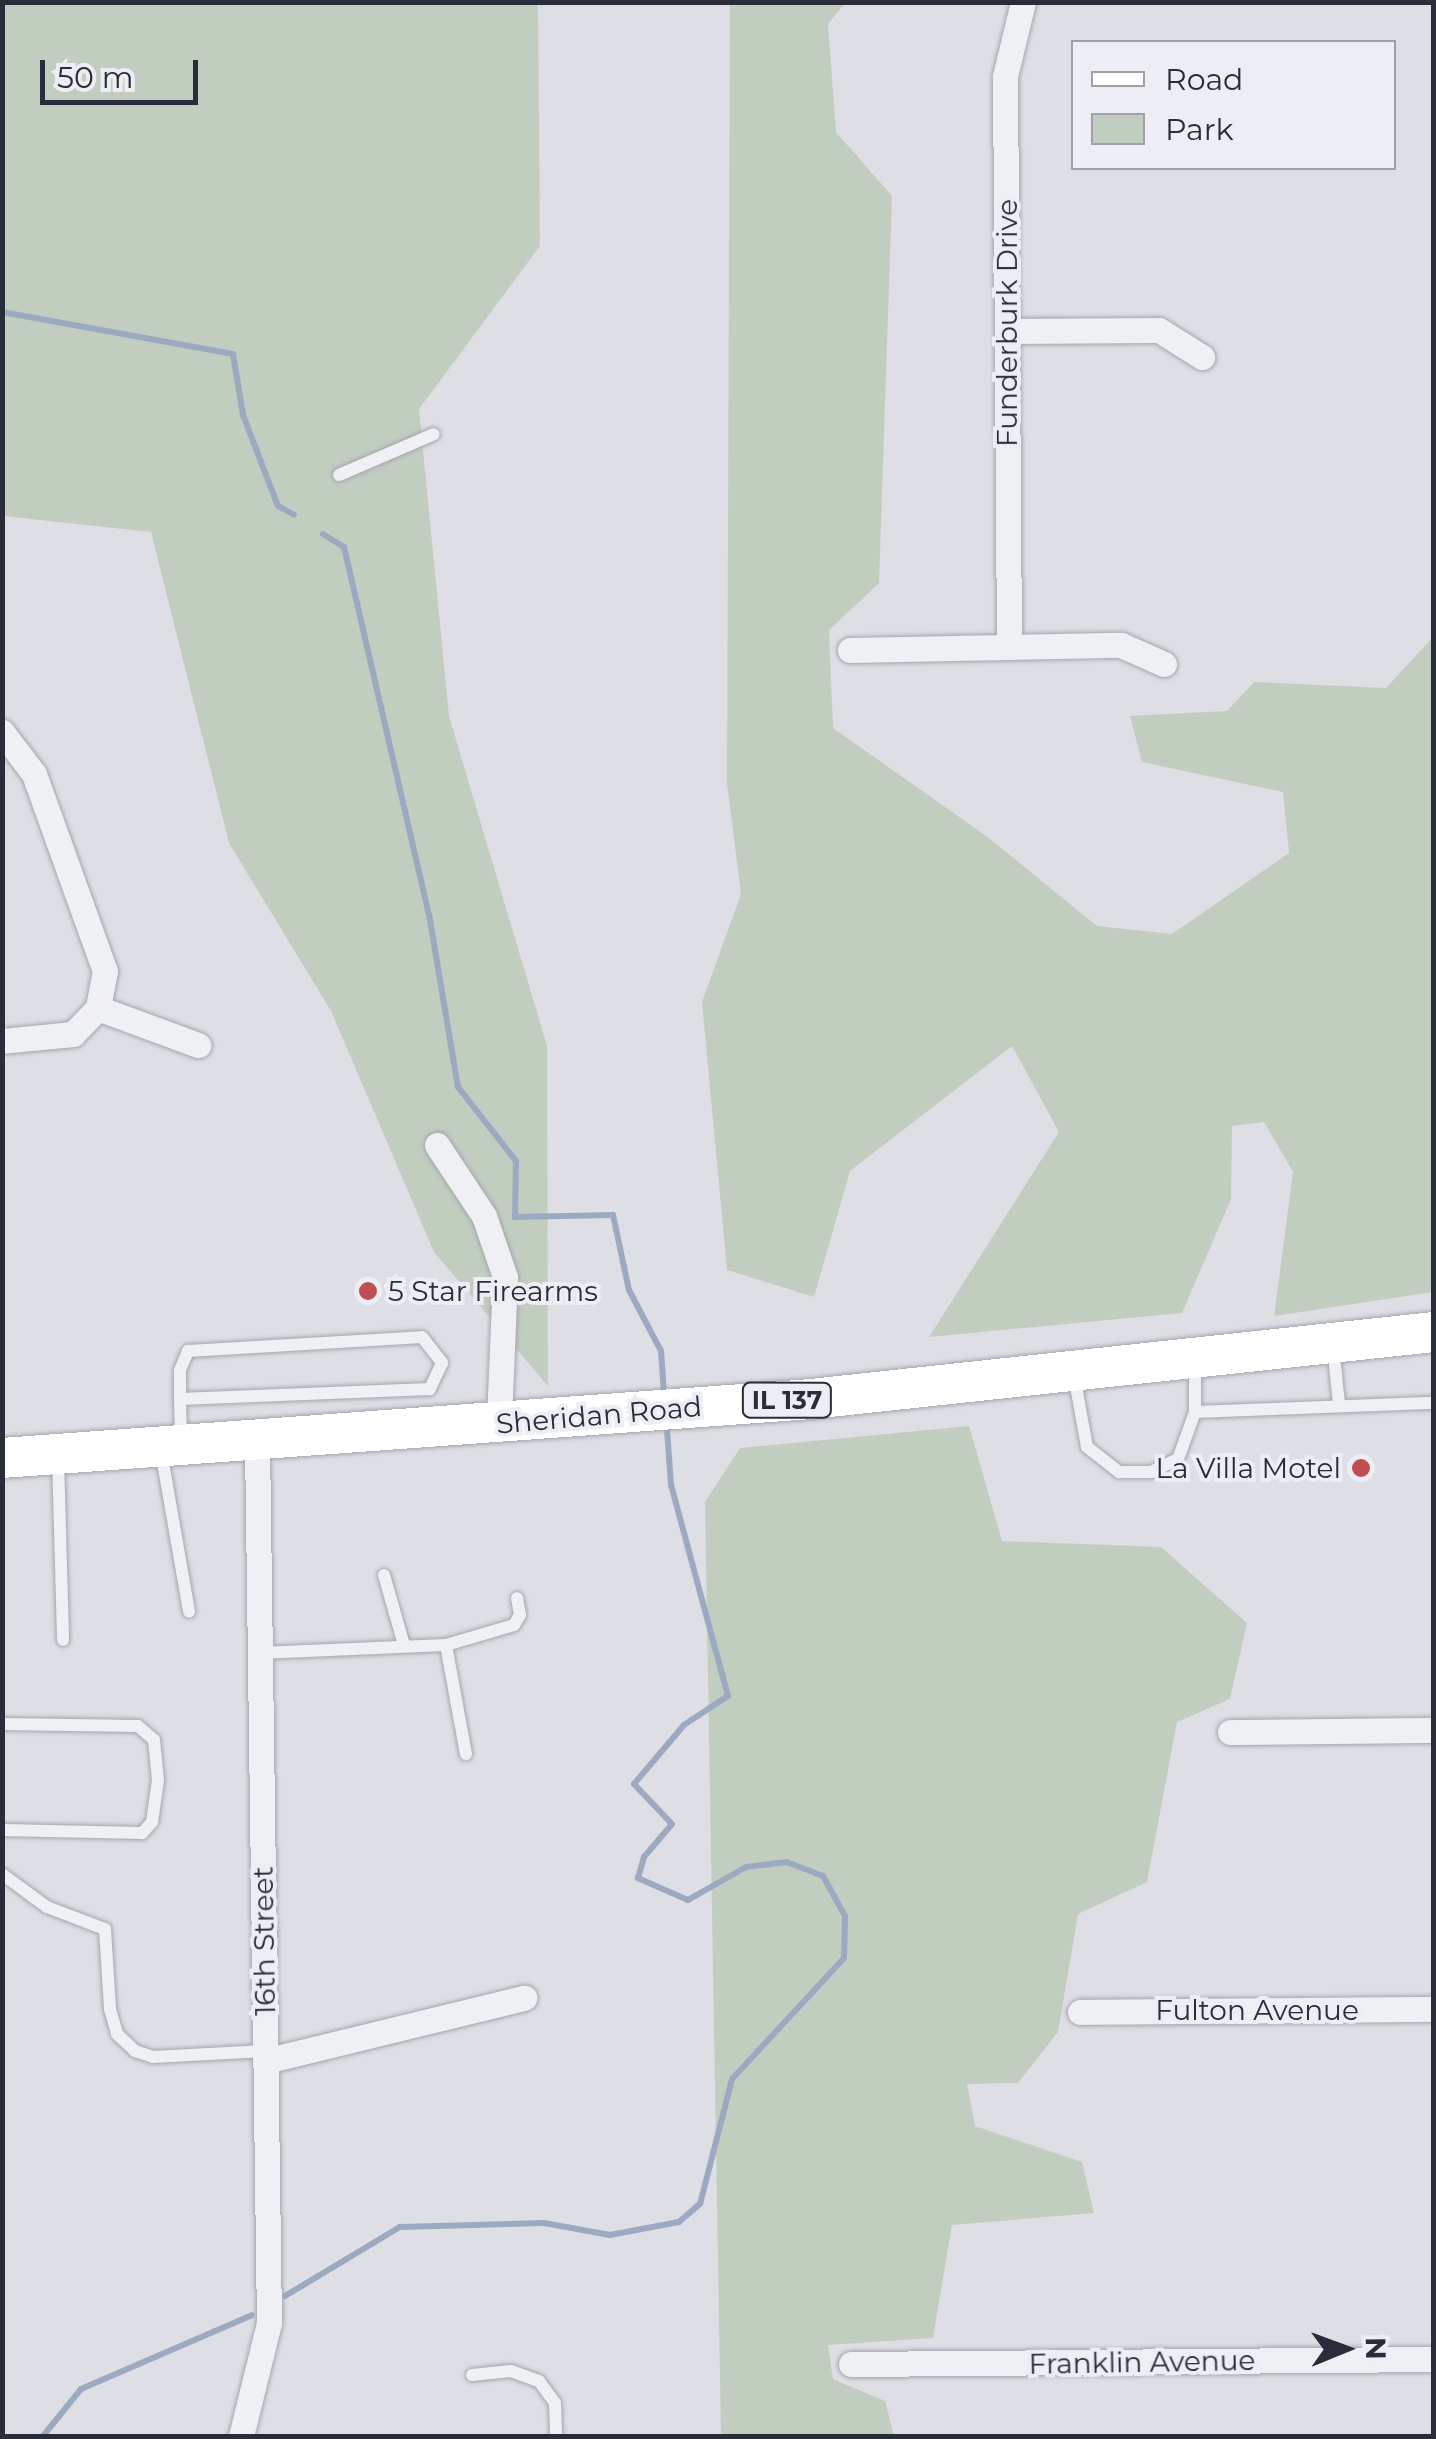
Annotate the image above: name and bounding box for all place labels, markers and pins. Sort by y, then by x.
place label: 5 Star Firearms [388,1274,598,1308]
marker: 5 Star Firearms [357,1280,379,1302]
place label: La Villa Motel [1156,1451,1341,1485]
marker: La Villa Motel [1350,1457,1372,1479]

